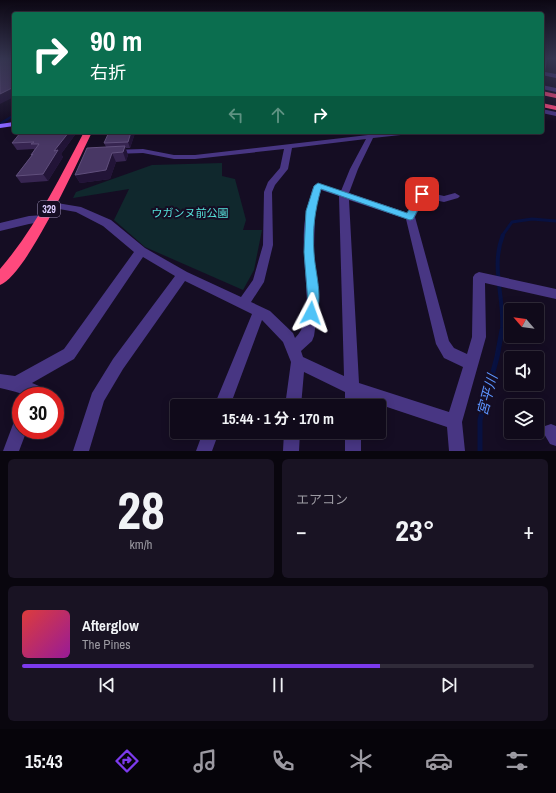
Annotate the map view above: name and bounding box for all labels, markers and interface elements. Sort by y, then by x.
text: 90 m [90,22,142,60]
icon: right [24,28,76,80]
text: 右折 [90,60,126,85]
icon: left [225,104,247,126]
icon: ahead [267,104,289,126]
icon: right [309,104,331,126]
pin [405,177,439,211]
icon: arrive [411,183,433,205]
road number: 329 [38,201,60,217]
park label: ウガンヌ前公園 [152,206,229,220]
position arrow [290,292,332,334]
north arrow [504,303,544,343]
map controls [504,303,544,439]
button: sound [504,351,544,391]
water label: 宮平川 [473,370,502,418]
speed limit sign: 30 [12,387,64,439]
button: layers [504,399,544,439]
text: 15:44 · 1 分 · 170 m [222,408,334,429]
text: 28 [117,475,165,545]
text: エアコン [296,491,348,508]
text: 23° [395,510,435,550]
text: − [296,516,307,546]
text: + [523,516,534,546]
text: km/h [129,536,153,553]
text: Afterglow [82,615,139,636]
text: The Pines [82,636,131,653]
icon: previous [96,674,118,696]
icon: pause [267,674,289,696]
icon: next [438,674,460,696]
icon: directions [113,747,141,775]
icon: music [191,747,219,775]
icon: phone [269,747,297,775]
icon: climate [347,747,375,775]
icon: car [425,747,453,775]
icon: filters [503,747,531,775]
text: 15:43 [25,749,63,774]

